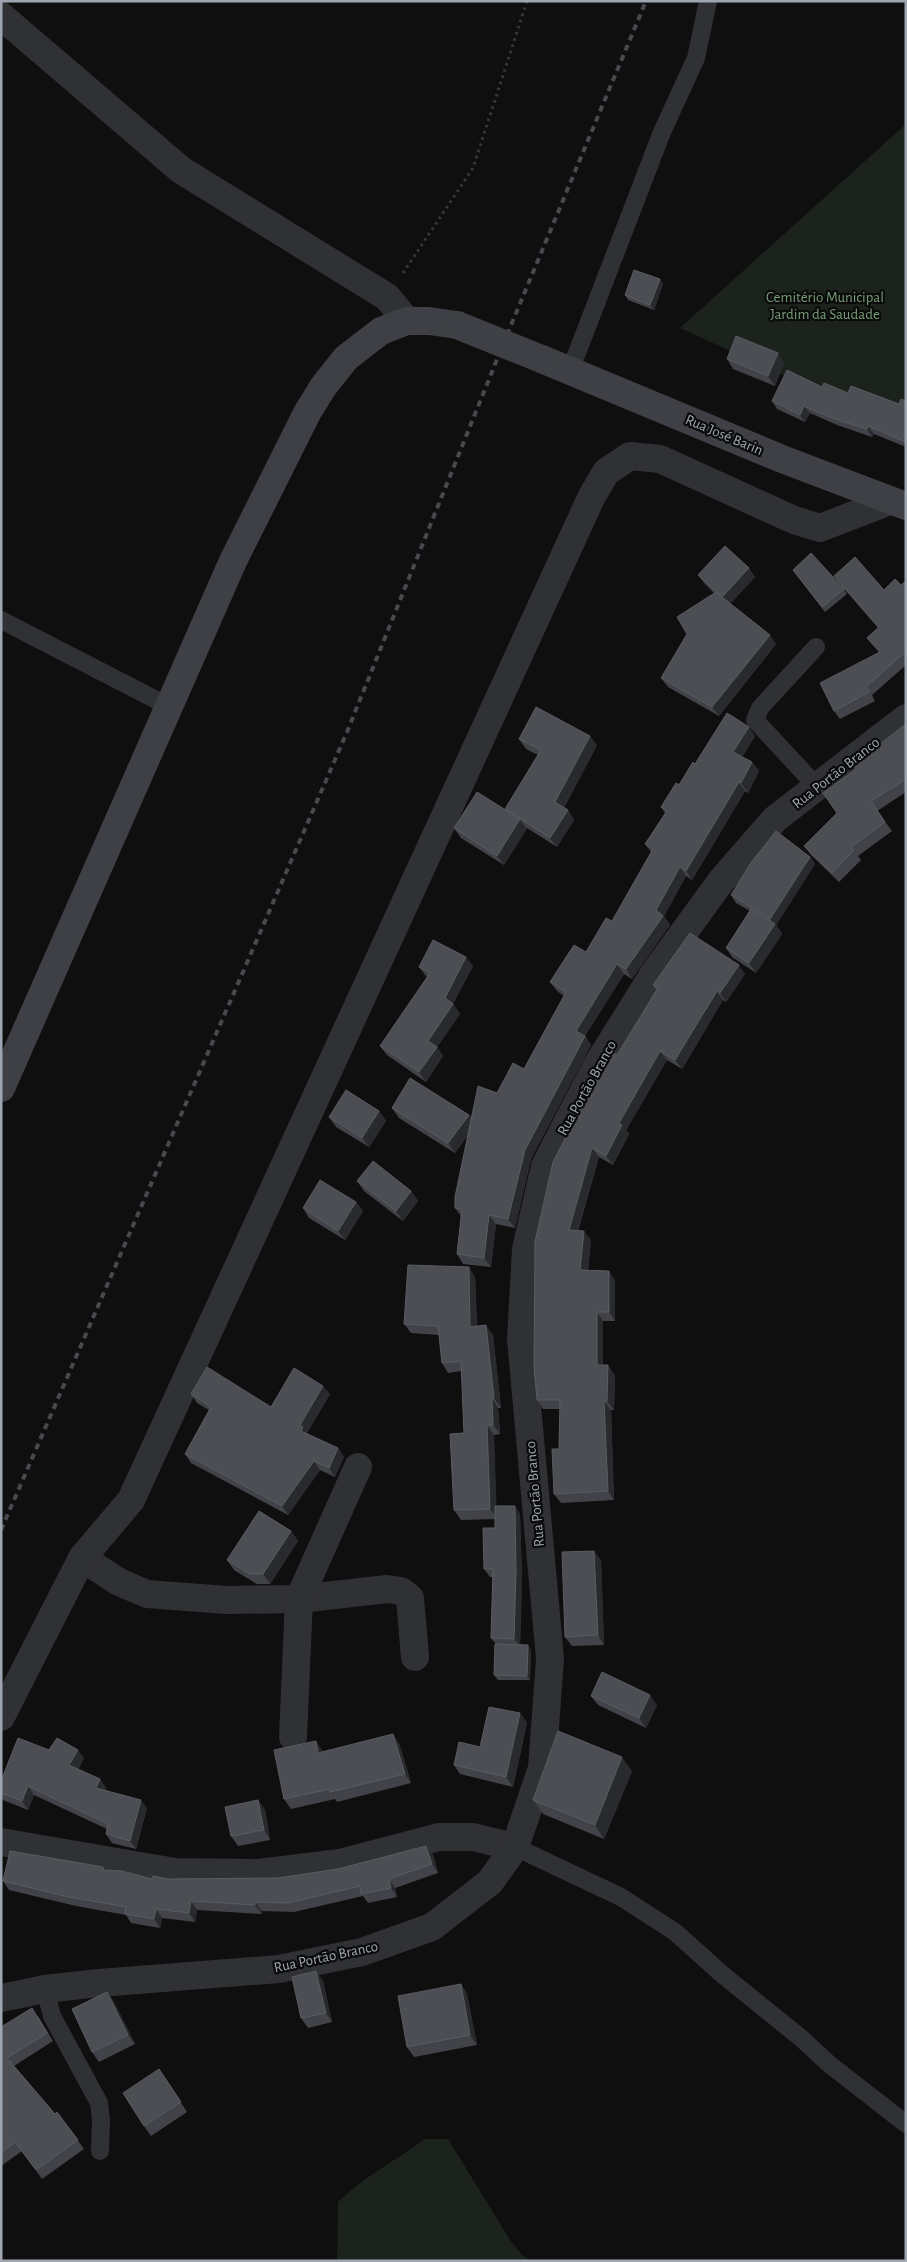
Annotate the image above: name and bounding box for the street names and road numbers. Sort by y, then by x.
street label: Rua José Barin [683,412,765,458]
street label: Rua Portão Branco [790,734,882,812]
street label: Rua Portão Branco [555,1038,619,1138]
street label: Rua Portão Branco [523,1440,547,1548]
street label: Rua Portão Branco [273,1939,379,1975]

